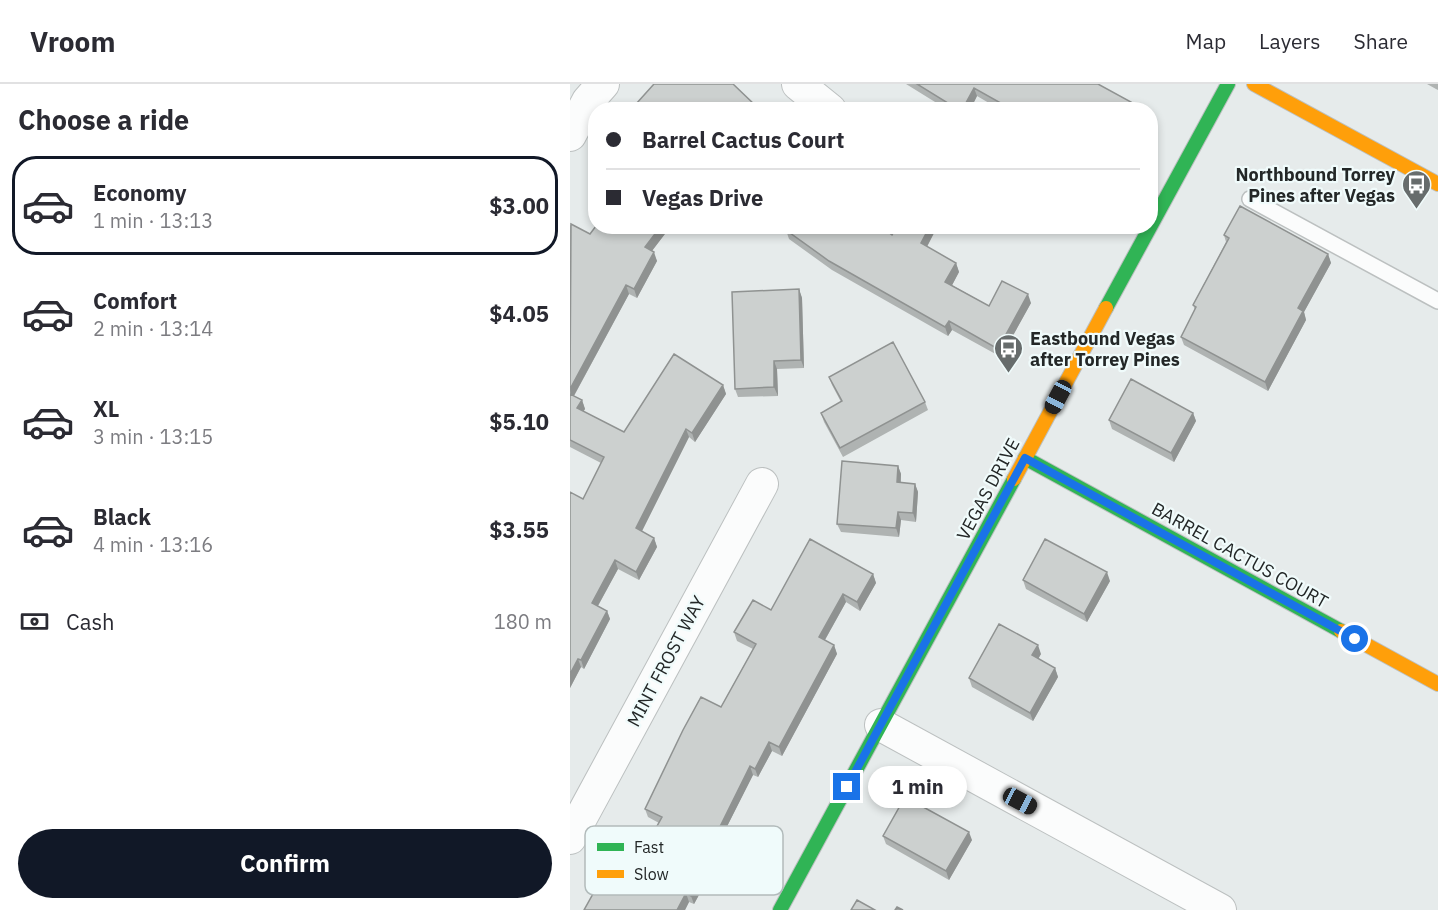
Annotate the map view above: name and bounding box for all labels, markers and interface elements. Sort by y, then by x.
text: Vroom [30,23,115,60]
text: Map [1186,27,1226,55]
text: Layers [1259,27,1321,55]
text: Share [1354,27,1408,55]
text: Choose a ride [18,102,189,137]
text: Barrel Cactus Court [642,125,844,154]
place label: Northbound Torrey Pines after Vegas [1236,163,1395,207]
bus stop icon: Northbound Torrey Pines after Vegas [1400,168,1432,210]
text: Economy [93,178,187,207]
icon: car [21,179,75,233]
text: Vegas Drive [642,183,763,212]
text: $3.00 [489,191,549,220]
text: 1 min · 13:13 [93,207,213,234]
text: Comfort [93,286,177,315]
icon: car [21,287,75,341]
text: $4.05 [489,299,549,328]
text: 2 min · 13:14 [93,315,213,342]
place label: Eastbound Vegas after Torrey Pines [1030,327,1180,371]
bus stop icon: Eastbound Vegas after Torrey Pines [993,332,1025,374]
car [1042,377,1074,417]
text: XL [93,394,119,423]
icon: car [21,395,75,449]
text: $5.10 [489,407,549,436]
text: 3 min · 13:15 [93,423,213,450]
street label: VEGAS DRIVE [951,434,1025,544]
street label: BARREL CACTUS COURT [1148,497,1332,613]
text: Black [93,502,151,531]
icon: car [21,503,75,557]
text: $3.55 [489,515,549,544]
text: 4 min · 13:16 [93,531,213,558]
street label: MINT FROST WAY [622,591,710,730]
icon: cash [18,605,51,638]
text: Cash [66,607,115,636]
text: 180 m [494,608,552,635]
route start [1341,625,1368,652]
callout: 1 min [868,766,967,808]
route end [833,773,860,800]
text: 1 min [891,773,944,800]
car [1000,785,1040,817]
legend [585,826,783,895]
button: Confirm [18,829,552,898]
text: Fast [634,837,664,857]
text: Slow [634,864,669,884]

